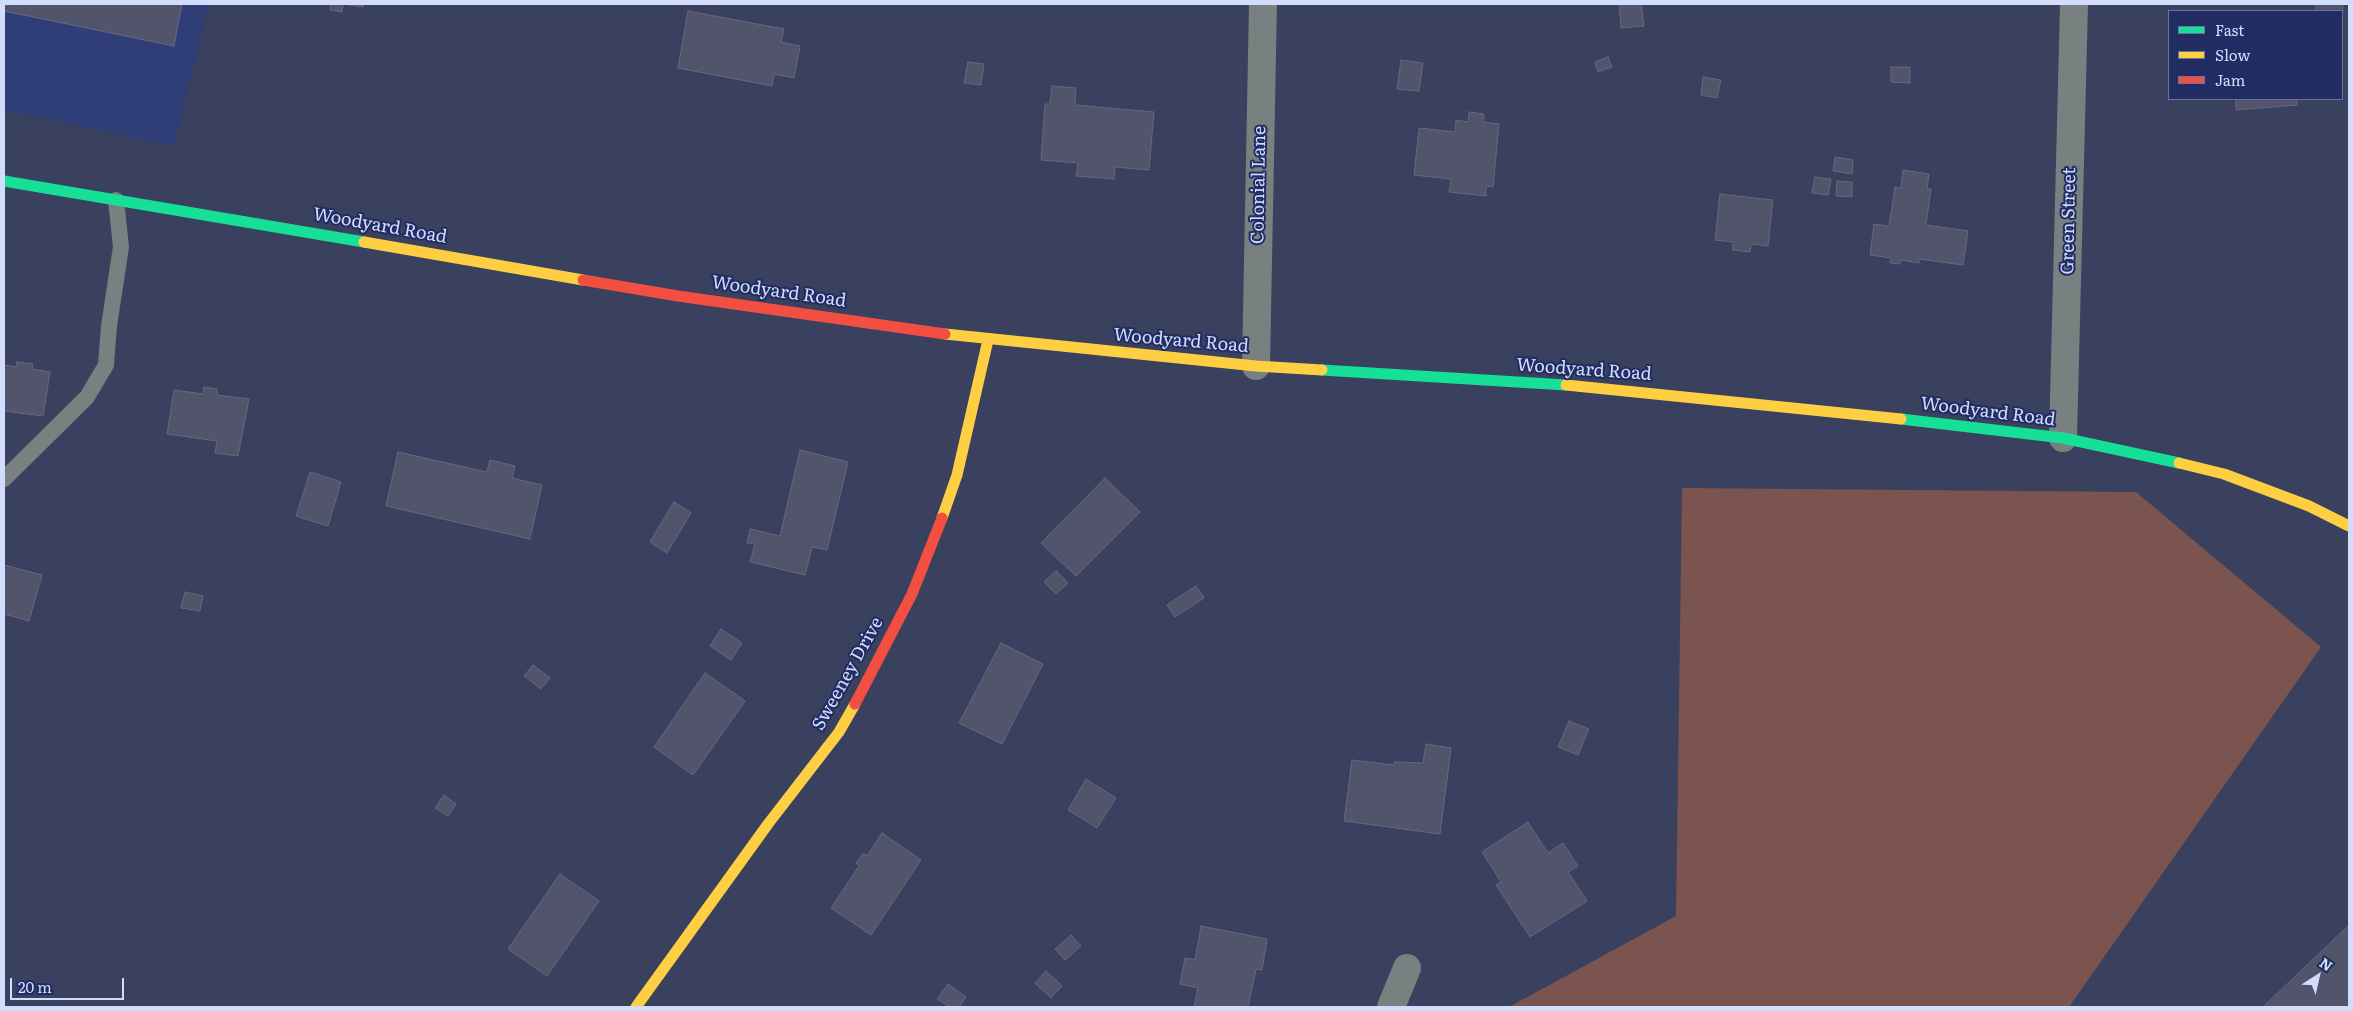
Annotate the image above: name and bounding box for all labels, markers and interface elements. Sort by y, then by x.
legend [2168,10,2343,100]
text: Fast [2215,18,2244,41]
text: Slow [2215,43,2250,66]
text: Jam [2215,68,2245,91]
street label: Colonial Lane [1247,126,1271,244]
street label: Green Street [2057,167,2081,275]
street label: Woodyard Road [311,204,449,248]
street label: Woodyard Road [710,272,848,312]
street label: Woodyard Road [1112,324,1250,358]
street label: Woodyard Road [1516,354,1652,386]
street label: Woodyard Road [1919,393,2057,431]
street label: Sweeney Drive [808,613,888,735]
north arrow [2293,951,2343,1001]
text: N [2316,952,2337,975]
scale bar [12,968,126,1000]
text: 20 m [18,975,52,998]

